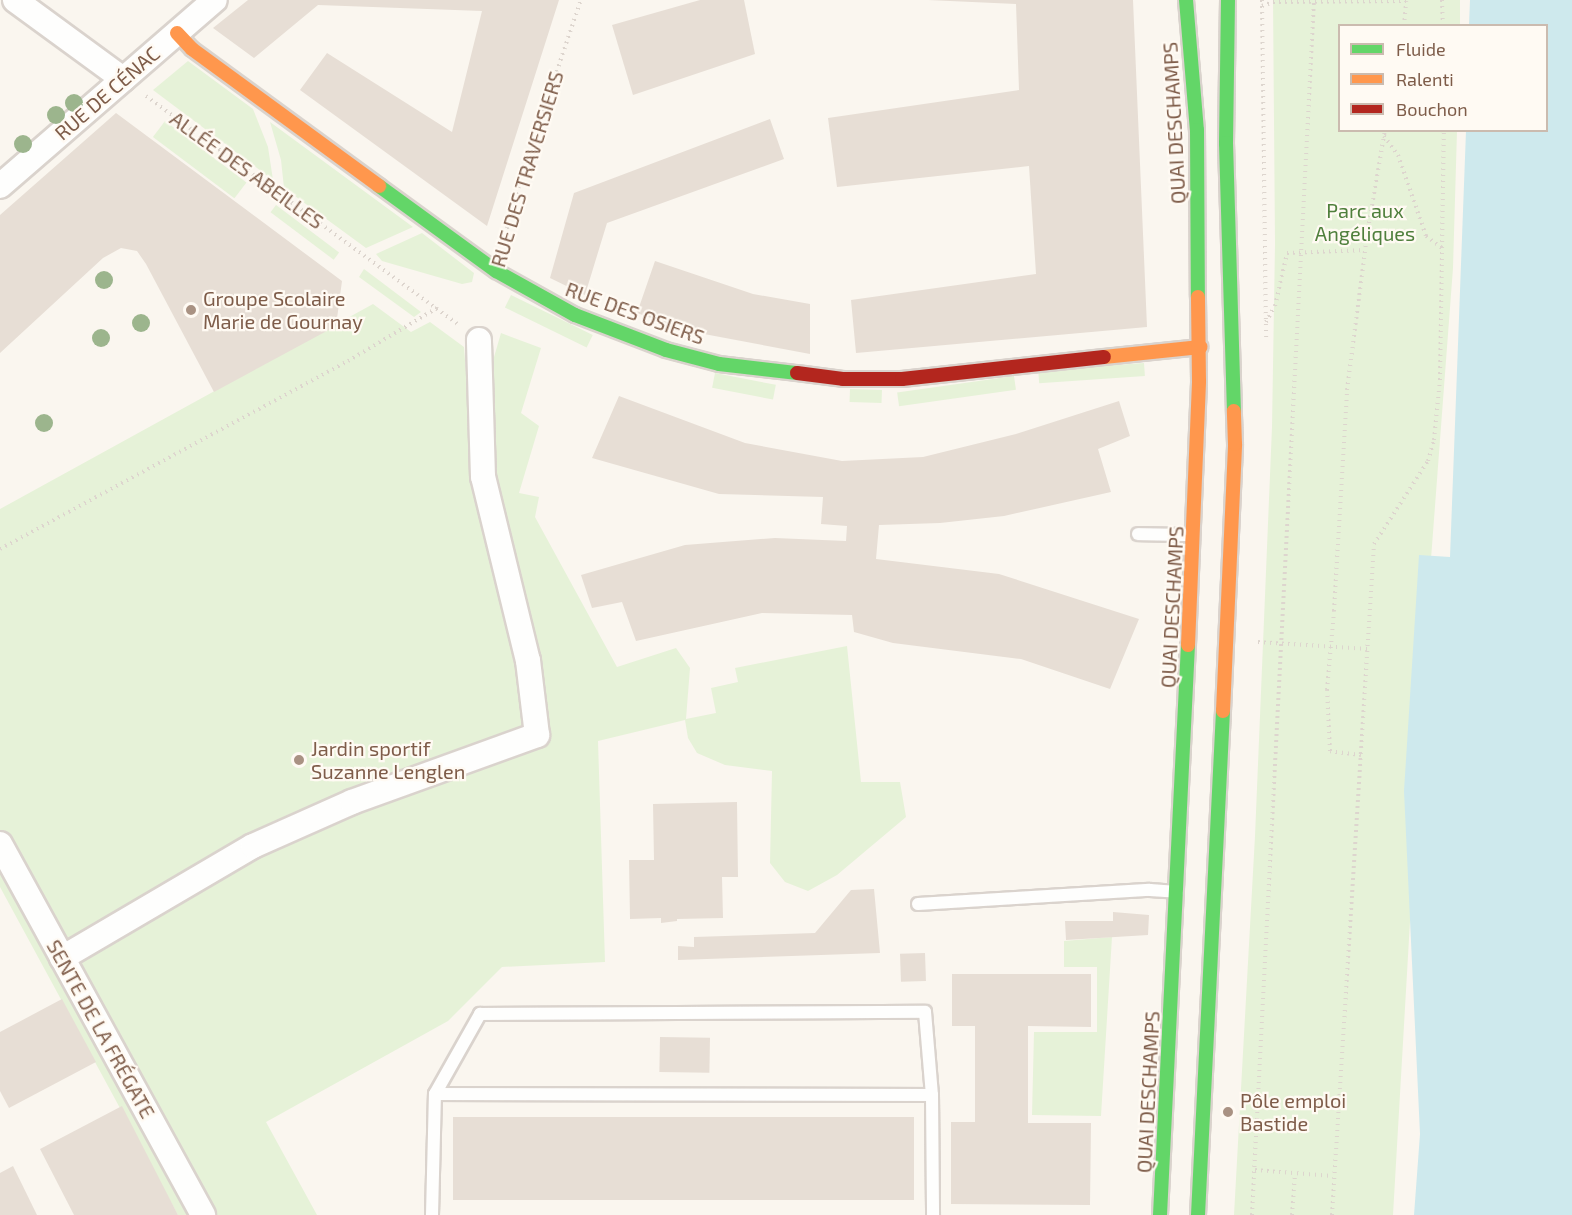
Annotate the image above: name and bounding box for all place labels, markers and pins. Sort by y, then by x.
place label: Groupe Scolaire Marie de Gournay [203,286,363,333]
marker: Groupe Scolaire Marie de Gournay [184,303,198,317]
place label: Jardin sportif Suzanne Lenglen [311,736,465,783]
marker: Jardin sportif Suzanne Lenglen [292,753,306,767]
place label: Pôle emploi Bastide [1240,1088,1346,1135]
marker: Pôle emploi Bastide [1221,1105,1235,1119]

